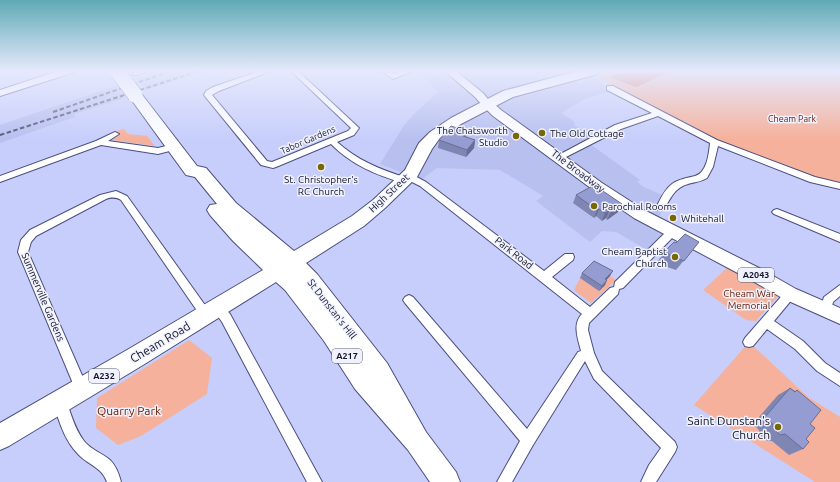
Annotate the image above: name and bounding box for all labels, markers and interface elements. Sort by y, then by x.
park label: Cheam Park [768,114,816,124]
street label: Tabor Gardens [279,124,337,156]
place label: The Chatsworth Studio [437,125,508,148]
marker: The Old Cottage [537,128,547,138]
place label: The Old Cottage [550,128,624,139]
marker: The Chatsworth Studio [511,131,521,141]
street label: The Broadway [549,147,607,195]
marker: St. Christopher's RC Church [316,162,326,172]
street label: High Street [367,172,411,214]
place label: St. Christopher's RC Church [284,174,358,197]
marker: Parochial Rooms [589,201,599,211]
place label: Parochial Rooms [602,201,676,212]
marker: Whitehall [668,213,678,223]
place label: Whitehall [681,213,724,224]
street label: Park Road [493,235,535,271]
place label: Cheam Baptist Church [602,246,667,269]
street label: Summerville Gardens [19,251,67,343]
marker: Cheam Baptist Church [670,252,680,262]
road number: A2043 [738,268,774,282]
street label: St Dunstan's Hill [305,277,359,341]
park label: Cheam War Memorial [723,288,775,311]
street label: Cheam Road [128,319,192,365]
road number: A217 [332,349,362,363]
road number: A232 [89,369,119,383]
park label: Quarry Park [97,404,161,417]
place label: Saint Dunstan's Church [687,414,770,441]
marker: Saint Dunstan's Church [773,422,783,432]

